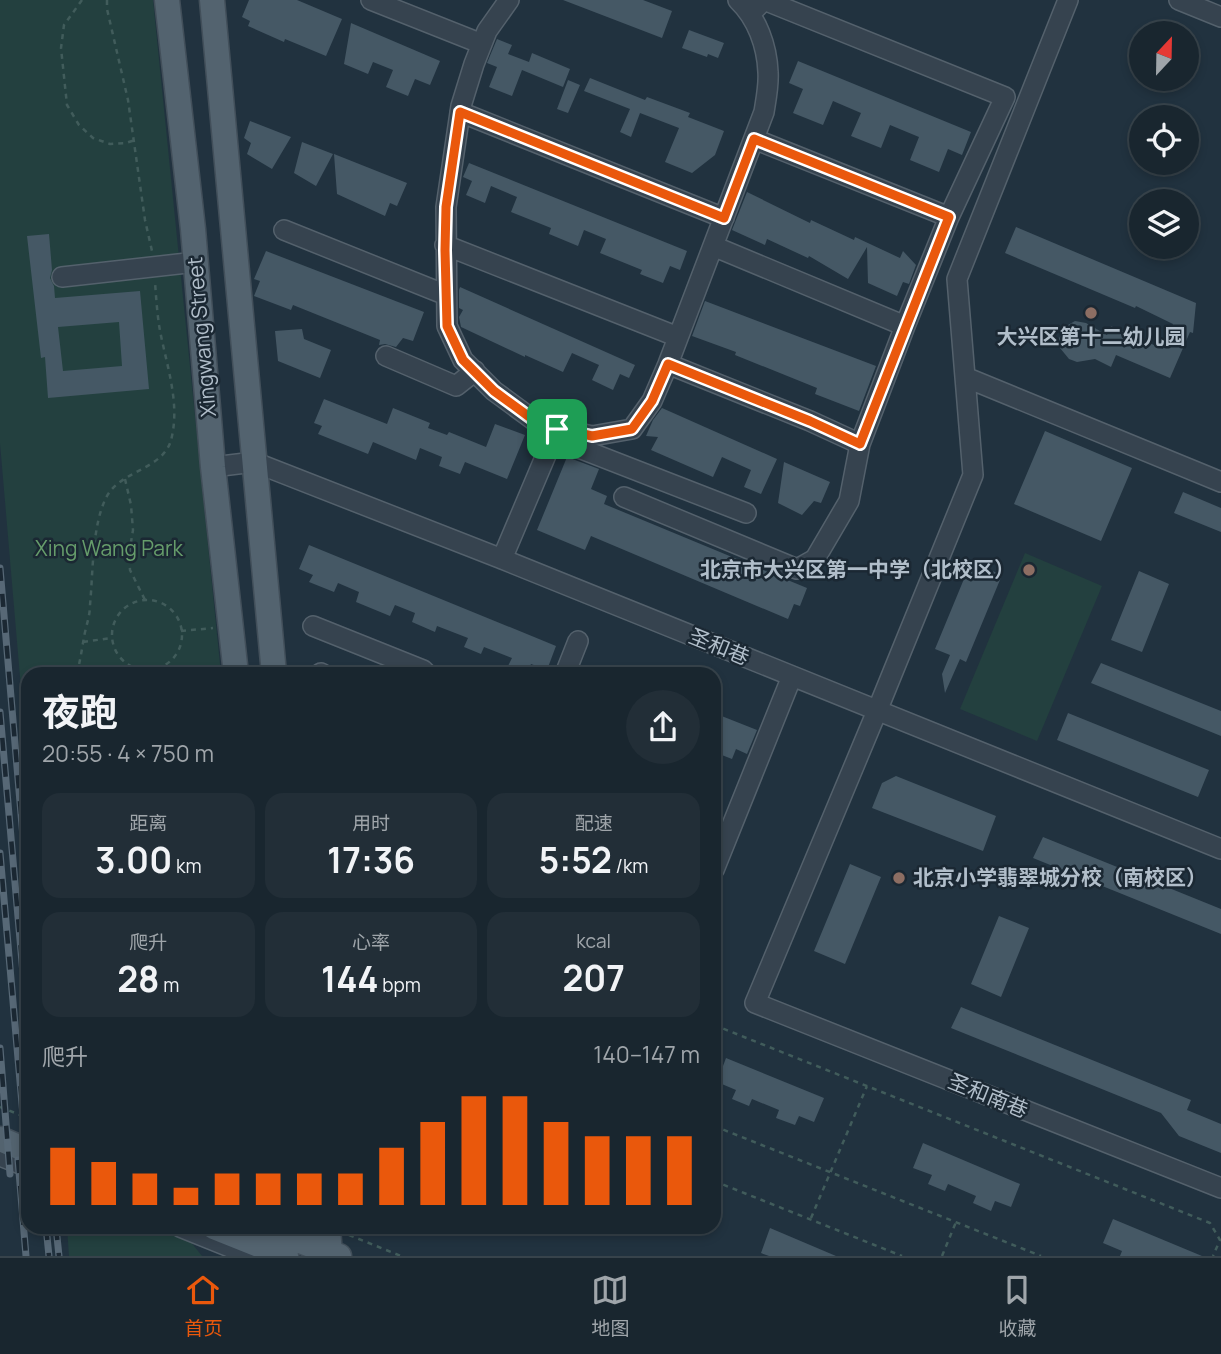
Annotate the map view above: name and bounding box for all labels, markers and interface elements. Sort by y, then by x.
north arrow [1129,21,1199,91]
map controls [1129,21,1199,259]
button: locate [1129,105,1199,175]
button: layers [1129,189,1199,259]
street label: Xingwang Street [180,256,222,418]
marker: 大兴区第十二幼儿园 [1083,305,1099,321]
place label: 大兴区第十二幼儿园 [997,322,1186,350]
pin [527,399,587,459]
icon: arrive [538,410,576,448]
park label: Xing Wang Park [35,534,184,562]
place label: 北京市大兴区第一中学（北校区） [700,555,1015,583]
marker: 北京市大兴区第一中学（北校区） [1021,562,1037,578]
street label: 圣和巷 [685,621,754,671]
text: 夜跑 [42,685,118,737]
button: share [626,690,700,764]
text: 20:55 · 4 × 750 m [42,737,214,769]
text: 距离 [129,810,167,836]
text: 用时 [352,810,390,836]
text: 配速 [575,810,613,836]
text: 3.00 [95,836,172,884]
text: 17:36 [327,836,415,884]
text: 5:52 [539,836,612,884]
text: km [172,853,202,879]
text: /km [612,853,648,879]
place label: 北京小学翡翠城分校（南校区） [913,863,1207,891]
marker: 北京小学翡翠城分校（南校区） [891,870,907,886]
text: kcal [576,928,611,954]
text: 爬升 [129,929,167,955]
text: 心率 [352,929,390,955]
text: 207 [562,954,625,1002]
text: 28 [117,955,160,1003]
text: 144 [321,955,379,1003]
text: m [160,972,179,998]
text: bpm [379,972,421,998]
text: 140–147 m [593,1038,700,1070]
text: 爬升 [42,1040,88,1072]
street label: 圣和南巷 [944,1066,1033,1124]
tab: 首页 [184,1271,223,1341]
tab: 地图 [591,1271,630,1341]
tab: 收藏 [998,1271,1037,1341]

